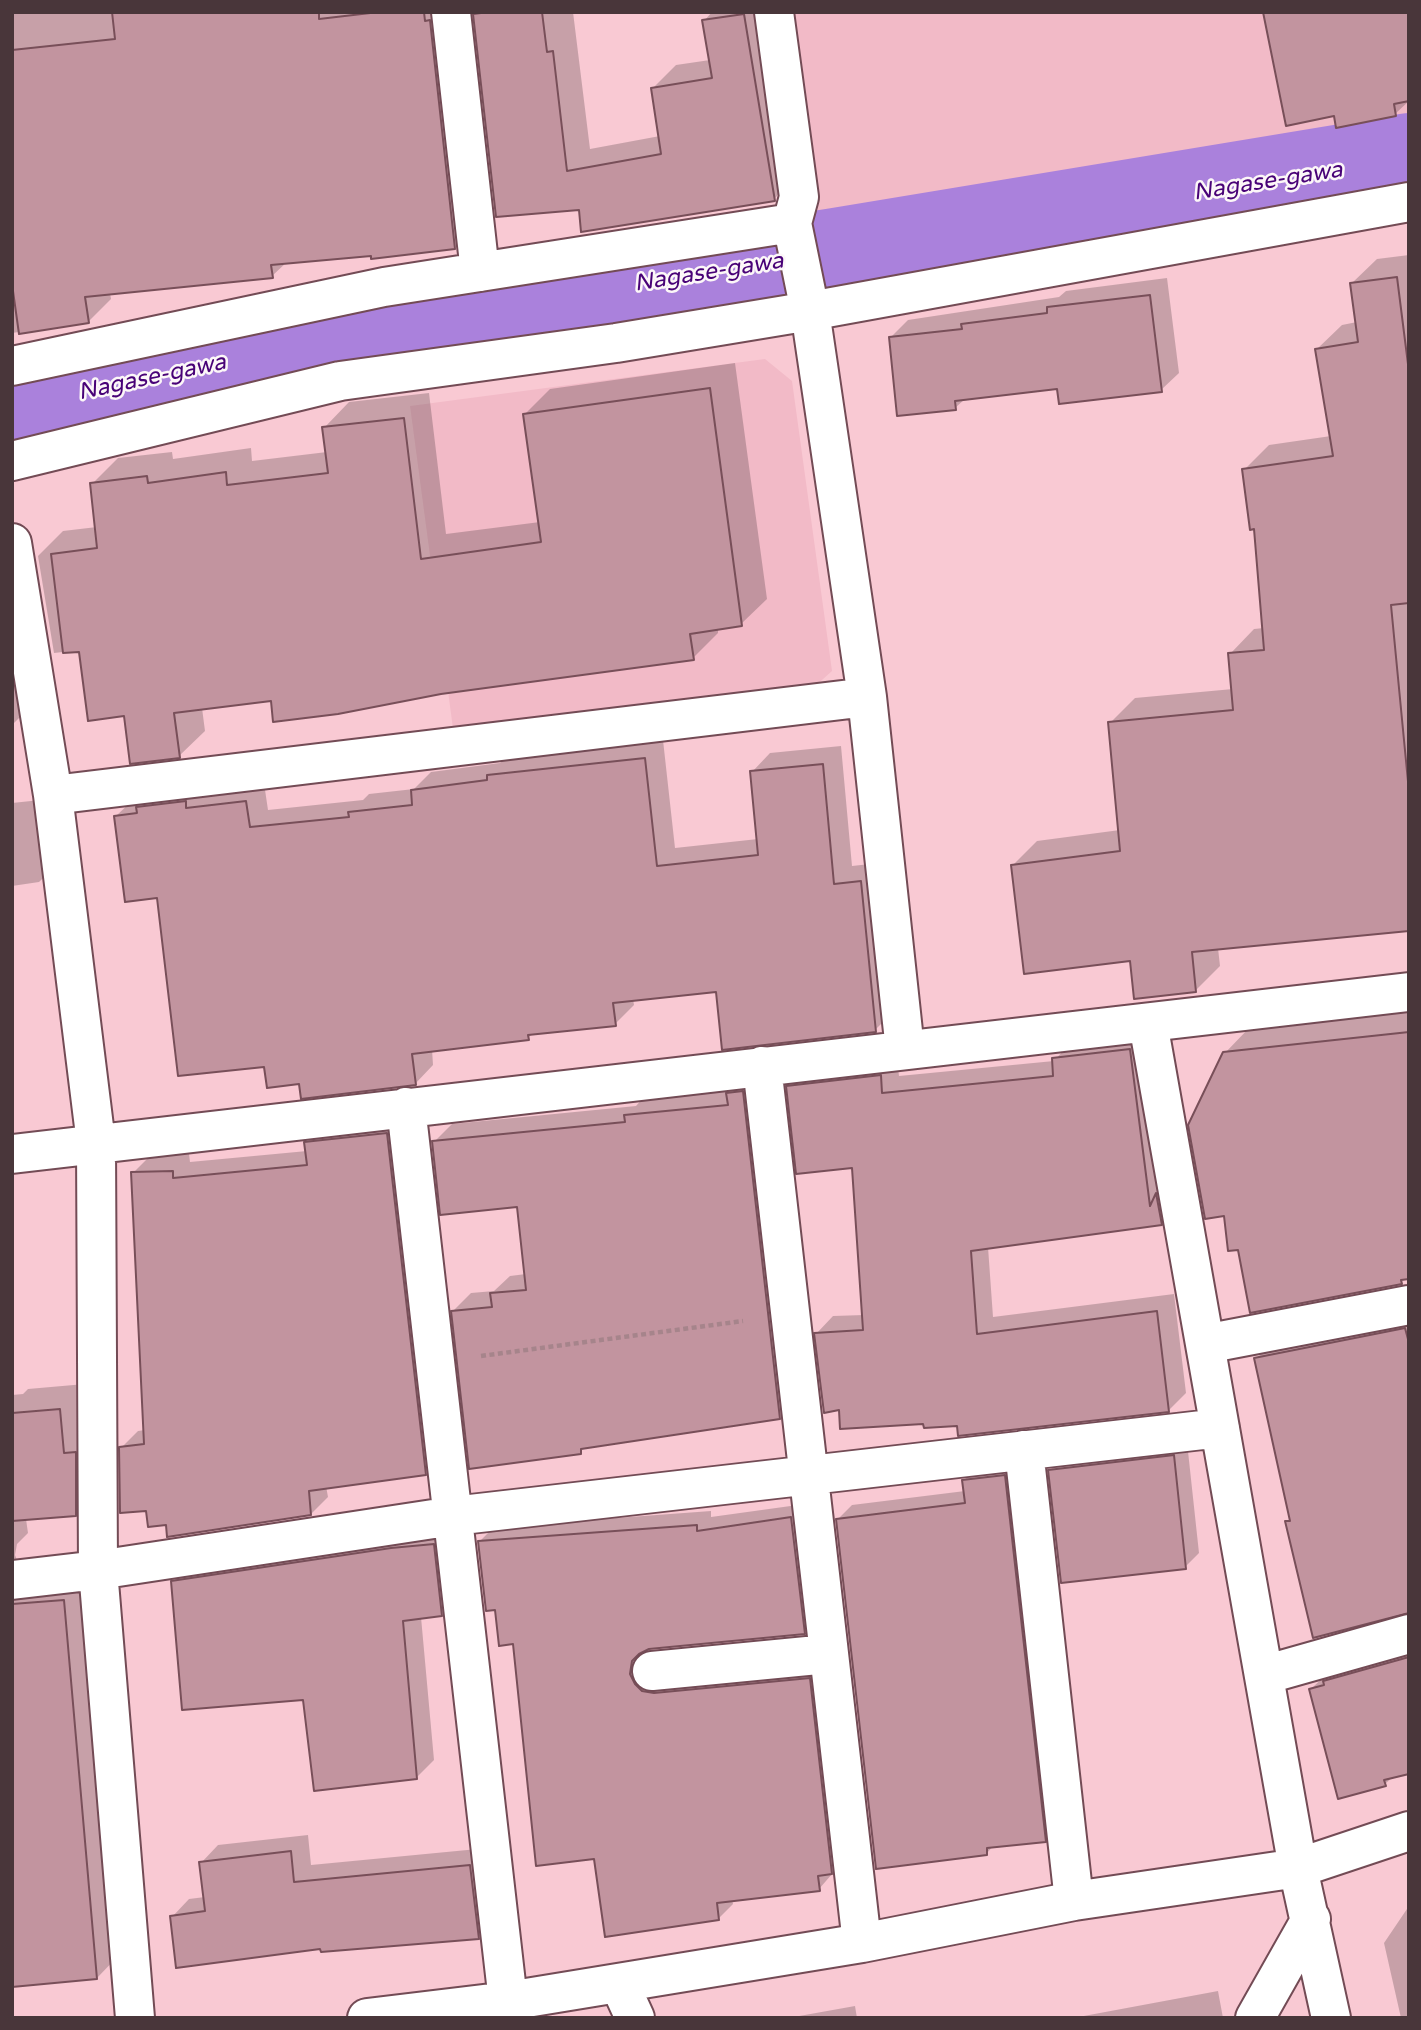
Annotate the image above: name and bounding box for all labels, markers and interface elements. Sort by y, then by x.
water label: Nagase-gawa [1192,157,1344,207]
water label: Nagase-gawa [633,248,785,298]
water label: Nagase-gawa [76,349,228,407]

